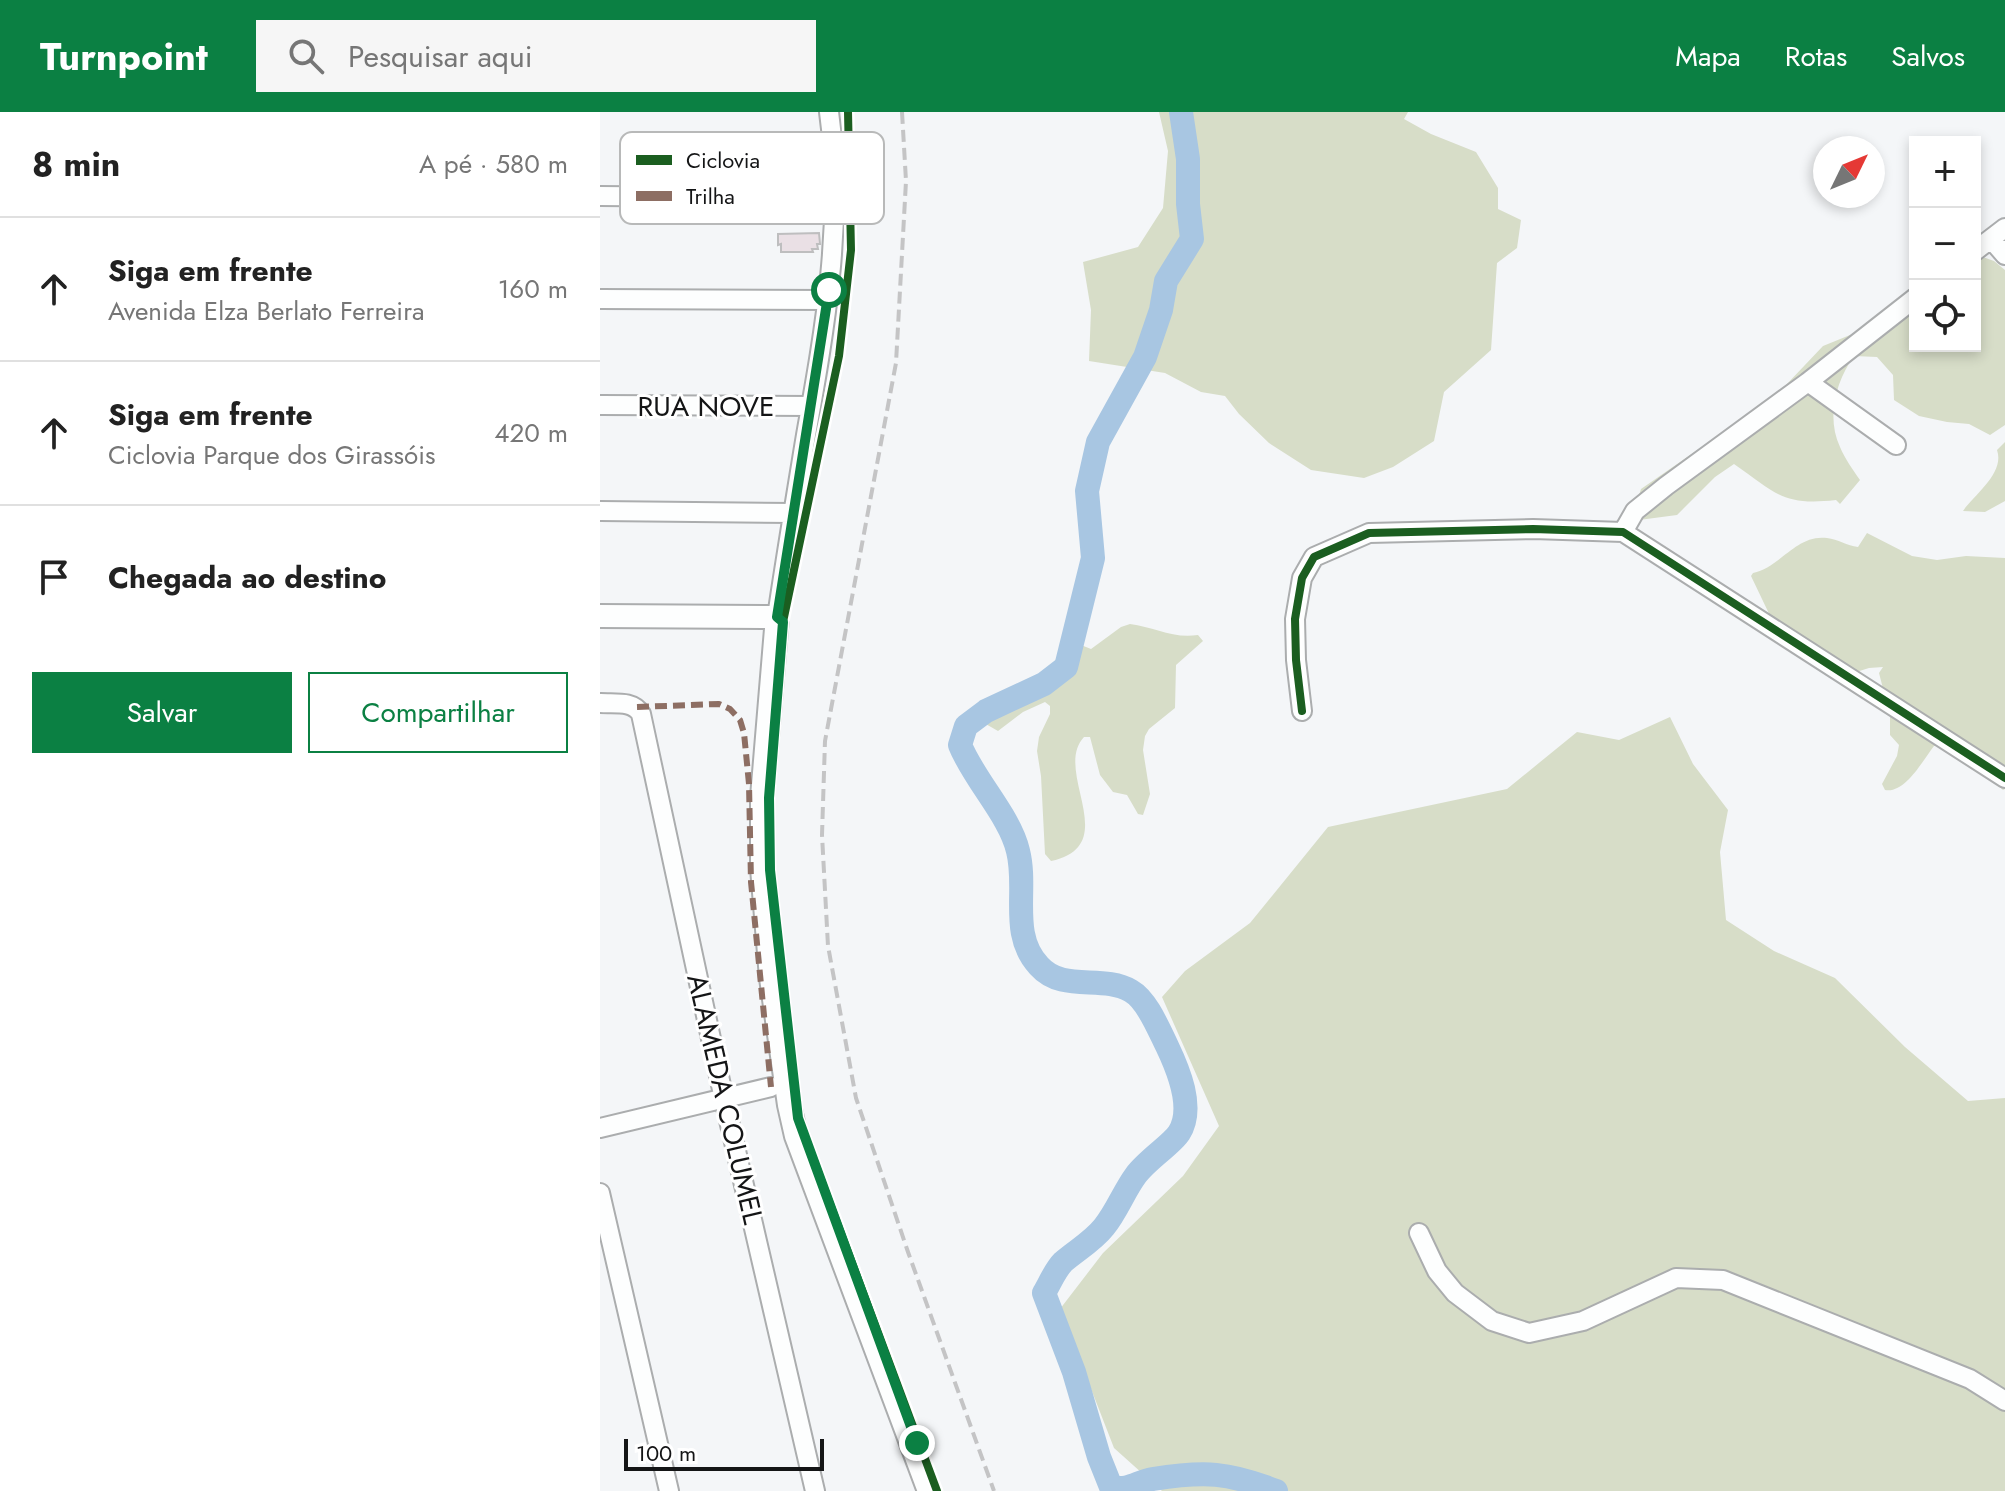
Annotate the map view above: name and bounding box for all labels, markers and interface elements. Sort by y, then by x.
search box [256,20,816,92]
text: Turnpoint [40,29,208,84]
icon: search [284,34,328,78]
text: Pesquisar aqui [348,35,533,78]
text: Mapa [1675,36,1741,77]
text: Rotas [1785,36,1847,77]
text: Salvos [1891,36,1965,77]
legend [620,132,884,224]
north arrow [1813,136,1885,208]
map controls [1909,136,1981,352]
button: + [1909,136,1981,208]
text: 8 min [32,140,120,189]
text: Ciclovia [686,144,760,176]
text: A pé · 580 m [419,145,568,183]
text: Trilha [686,180,735,212]
button: − [1909,208,1981,280]
text: Siga em frente [108,249,313,292]
icon: ahead [32,267,76,311]
text: 160 m [498,270,568,308]
route start [811,272,847,308]
button: locate [1909,280,1981,352]
text: Avenida Elza Berlato Ferreira [108,292,425,330]
street label: RUA NOVE [638,386,774,427]
text: Siga em frente [108,393,313,436]
icon: ahead [32,411,76,455]
text: 420 m [494,414,568,452]
text: Ciclovia Parque dos Girassóis [108,436,435,474]
icon: arrive [32,555,76,599]
text: Chegada ao destino [108,556,386,599]
button: Salvar [32,672,292,753]
button: Compartilhar [308,672,568,753]
street label: ALAMEDA COLUMEL [676,970,774,1229]
route end [899,1425,935,1461]
scale bar [624,1435,824,1471]
text: 100 m [636,1437,696,1469]

